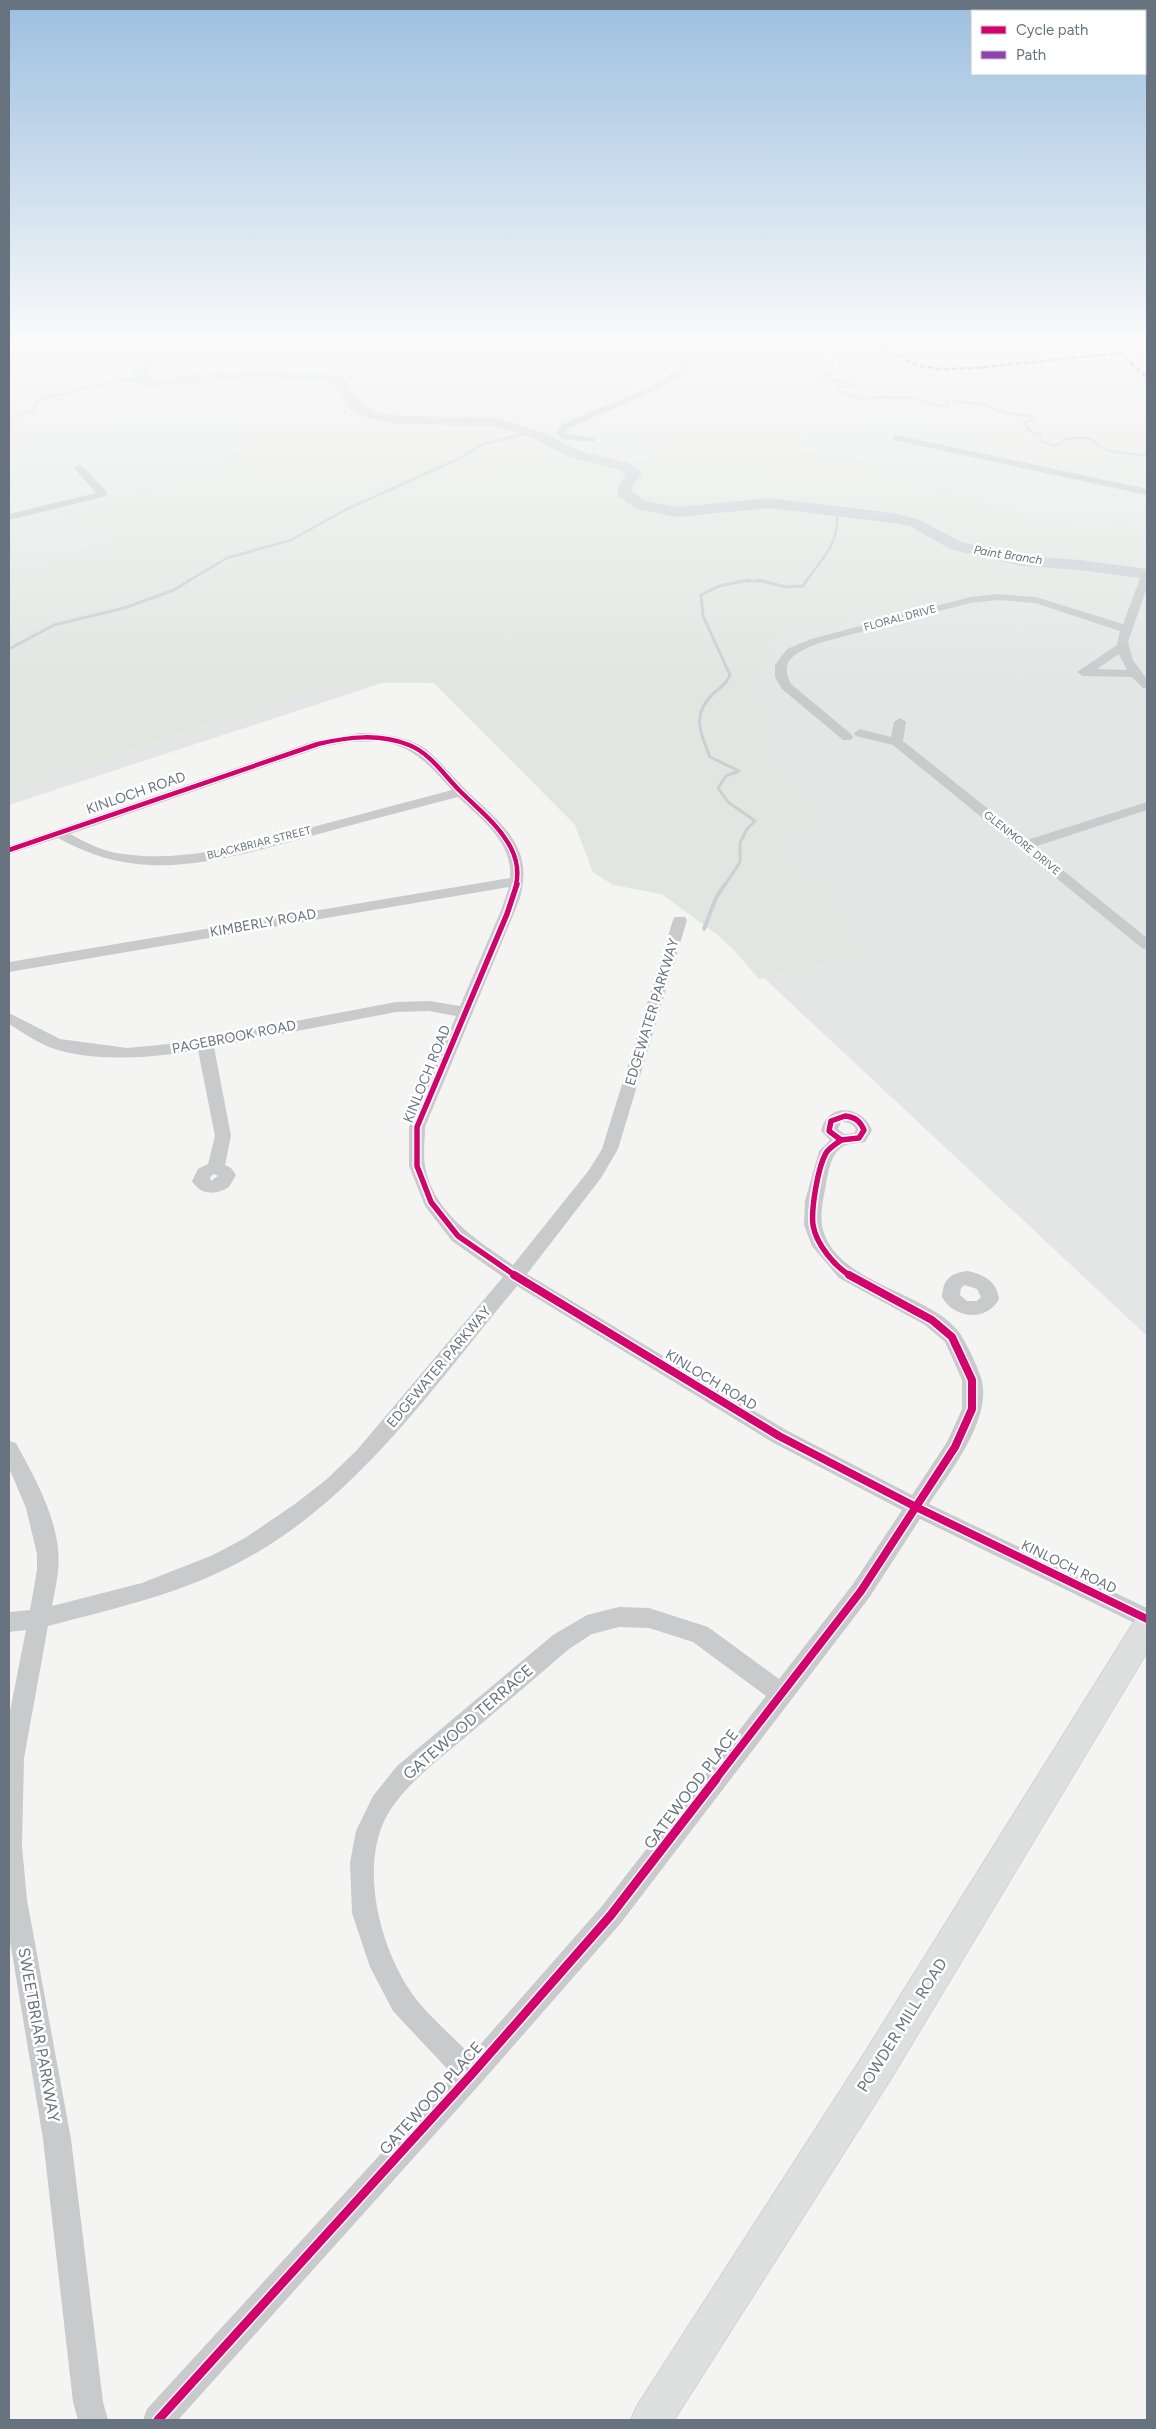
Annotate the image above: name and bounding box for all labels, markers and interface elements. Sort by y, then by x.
legend [971,10,1146,75]
text: Cycle path [1016,21,1088,39]
text: Path [1016,46,1046,64]
water label: Paint Branch [973,543,1044,567]
street label: FLORAL DRIVE [862,602,938,634]
street label: KINLOCH ROAD [84,768,188,818]
street label: GLENMORE DRIVE [981,808,1063,878]
street label: BLACKBRIAR STREET [206,824,312,862]
street label: KIMBERLY ROAD [209,905,317,941]
street label: EDGEWATER PARKWAY [622,936,683,1088]
street label: PAGEBROOK ROAD [171,1017,297,1057]
street label: KINLOCH ROAD [400,1023,454,1125]
street label: EDGEWATER PARKWAY [383,1303,495,1431]
street label: KINLOCH ROAD [662,1346,760,1414]
street label: KINLOCH ROAD [1019,1537,1119,1597]
street label: GATEWOOD TERRACE [399,1660,537,1784]
street label: GATEWOOD PLACE [640,1725,742,1853]
street label: SWEETBRIAR PARKWAY [14,1946,64,2124]
street label: POWDER MILL ROAD [853,1955,951,2095]
street label: GATEWOOD PLACE [375,2038,487,2158]

